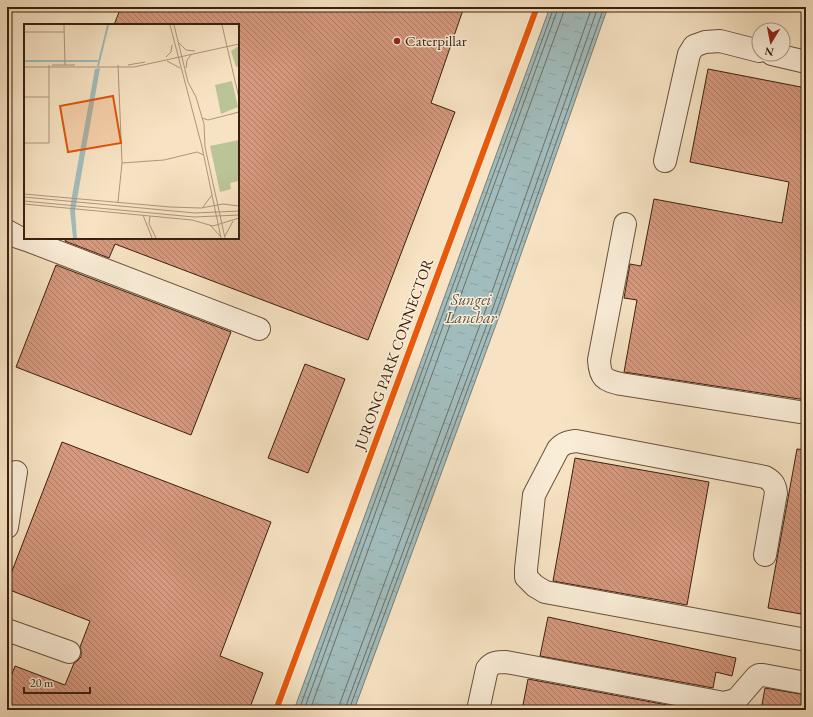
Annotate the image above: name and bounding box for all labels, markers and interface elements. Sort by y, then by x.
north arrow [751,22,791,62]
inset map [24,24,239,239]
place label: Caterpillar [405,31,467,50]
marker: Caterpillar [392,36,402,46]
text: N [764,44,775,60]
street label: JURONG PARK CONNECTOR [349,255,437,454]
water label: Sungei Lanchar [444,289,498,328]
scale bar [24,669,90,695]
text: 20 m [30,675,54,691]

